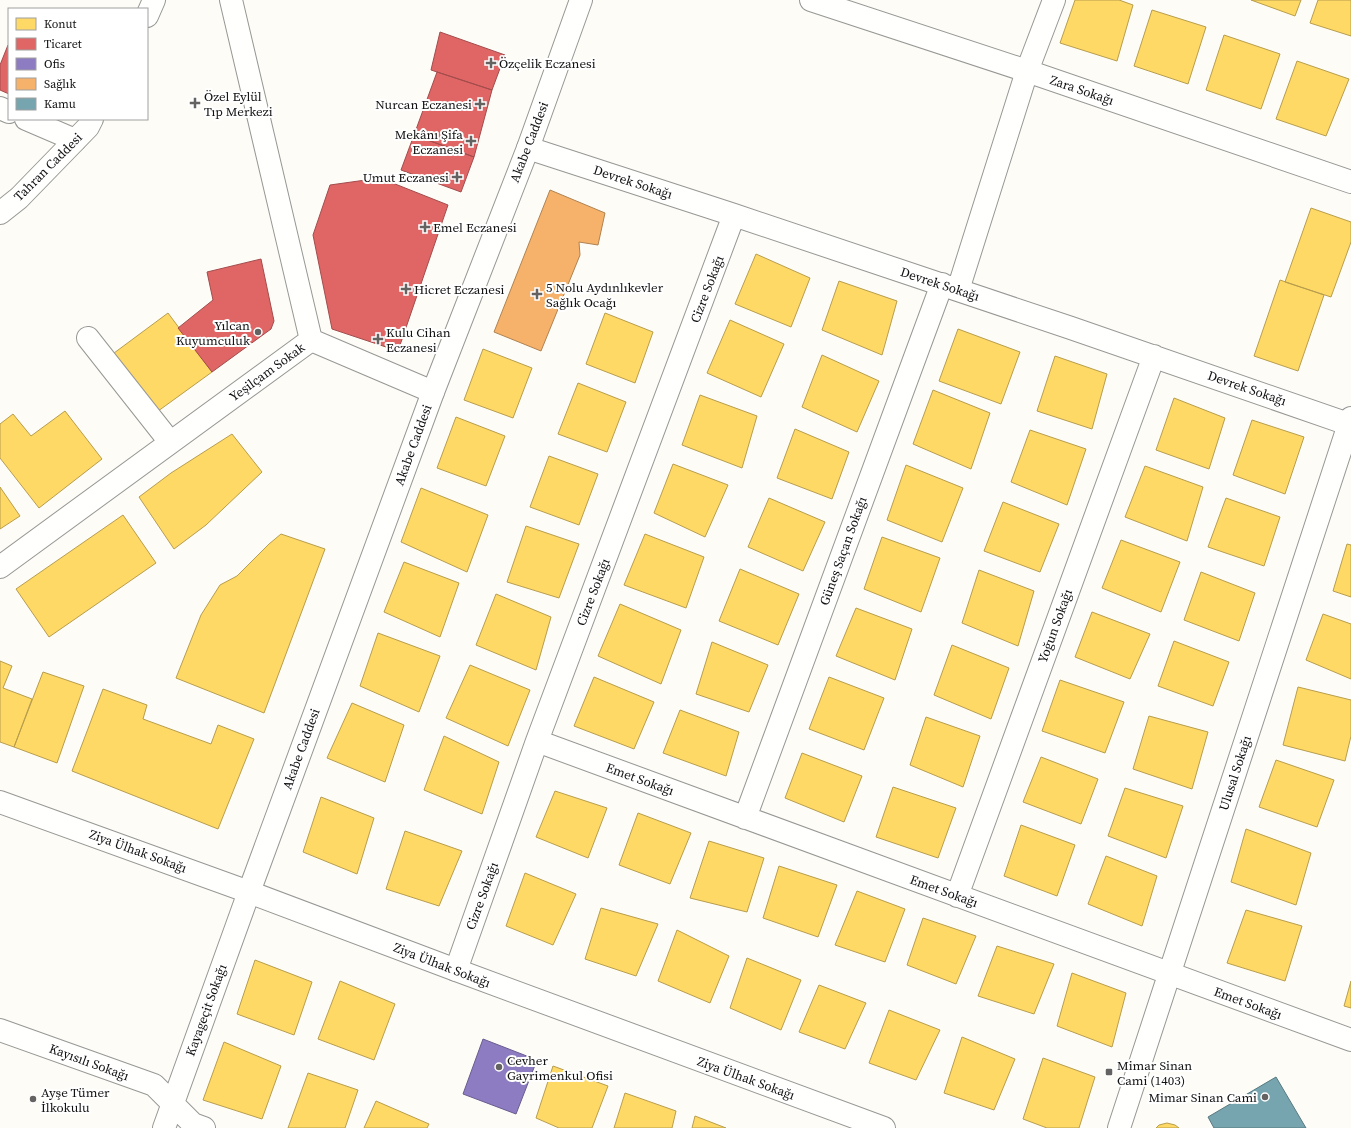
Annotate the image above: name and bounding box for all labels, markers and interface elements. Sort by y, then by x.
legend [8,8,148,120]
text: Konut [44,16,77,32]
text: Ticaret [44,36,82,52]
place label: Özçelik Eczanesi [499,55,596,72]
text: Ofis [44,56,65,72]
marker: Özçelik Eczanesi [486,58,496,68]
street label: Zara Sokağı [1048,71,1116,109]
text: Sağlık [44,76,76,92]
place label: Özel Eylül Tıp Merkezi [204,88,273,120]
text: Kamu [44,96,76,112]
place label: Nurcan Eczanesi [375,96,472,113]
marker: Özel Eylül Tıp Merkezi [189,97,201,109]
marker: Nurcan Eczanesi [475,99,485,109]
street label: Akabe Caddesi [506,99,552,185]
place label: Mekânı Şifa Eczanesi [395,126,463,158]
street label: Tahran Caddesi [10,129,86,205]
marker: Mekânı Şifa Eczanesi [466,136,476,146]
street label: Devrek Sokağı [591,161,675,203]
place label: Umut Eczanesi [363,169,449,186]
marker: Umut Eczanesi [452,172,462,182]
place label: Emel Eczanesi [433,219,517,236]
marker: Emel Eczanesi [420,222,430,232]
street label: Cizre Sokağı [686,253,728,325]
street label: Devrek Sokağı [898,263,982,305]
place label: 5 Nolu Aydınlıkevler Sağlık Ocağı [546,279,664,311]
place label: Hicret Eczanesi [414,281,505,298]
marker: Hicret Eczanesi [401,284,411,294]
marker: 5 Nolu Aydınlıkevler Sağlık Ocağı [531,288,543,300]
place label: Yılcan Kuyumculuk [176,317,251,349]
place label: Kulu Cihan Eczanesi [386,324,451,356]
marker: Yılcan Kuyumculuk [253,327,263,337]
marker: Kulu Cihan Eczanesi [373,334,383,344]
street label: Yeşilçam Sokak [226,338,309,405]
street label: Devrek Sokağı [1205,367,1289,409]
street label: Akabe Caddesi [390,402,436,488]
street label: Güneş Saçan Sokağı [815,494,871,608]
street label: Cizre Sokağı [572,556,614,628]
street label: Yoğun Sokağı [1034,587,1076,665]
street label: Akabe Caddesi [278,706,324,792]
street label: Ulusal Sokağı [1215,733,1255,813]
street label: Emet Sokağı [604,759,677,799]
street label: Ziya Ülhak Sokağı [87,825,189,877]
street label: Cizre Sokağı [462,860,502,932]
street label: Emet Sokağı [908,871,981,911]
street label: Ziya Ülhak Sokağı [391,939,493,991]
street label: Kayageçit Sokağı [182,962,231,1058]
street label: Emet Sokağı [1212,983,1285,1023]
street label: Kayısılı Sokağı [47,1040,131,1084]
place label: Cevher Gayrimenkul Ofisi [507,1052,613,1084]
street label: Ziya Ülhak Sokağı [695,1052,797,1104]
place label: Mimar Sinan Cami (1403) [1117,1057,1192,1089]
marker: Cevher Gayrimenkul Ofisi [494,1062,504,1072]
marker: Mimar Sinan Cami (1403) [1104,1067,1114,1077]
place label: Ayşe Tümer İlkokulu [41,1084,110,1116]
place label: Mimar Sinan Cami [1148,1089,1257,1106]
marker: Mimar Sinan Cami [1260,1092,1270,1102]
marker: Ayşe Tümer İlkokulu [28,1094,38,1104]

